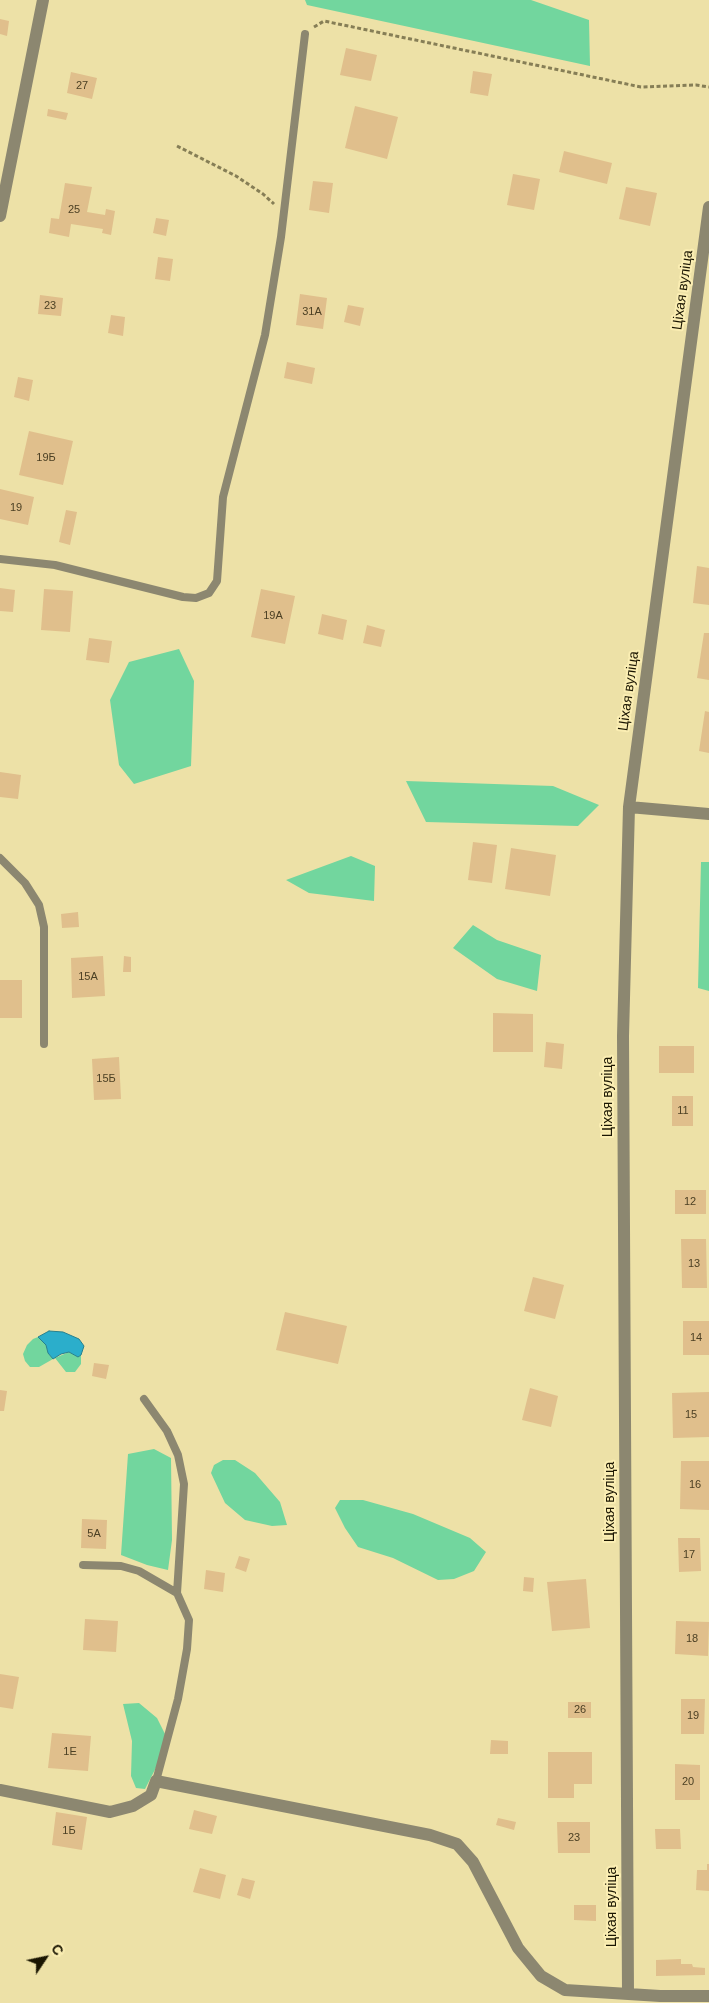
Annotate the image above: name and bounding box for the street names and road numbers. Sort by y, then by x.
street label: Ціхая вуліца [669,249,697,331]
street label: Ціхая вуліца [615,650,643,732]
street label: Ціхая вуліца [600,1057,616,1137]
street label: Ціхая вуліца [602,1462,618,1542]
street label: Ціхая вуліца [604,1867,620,1947]

